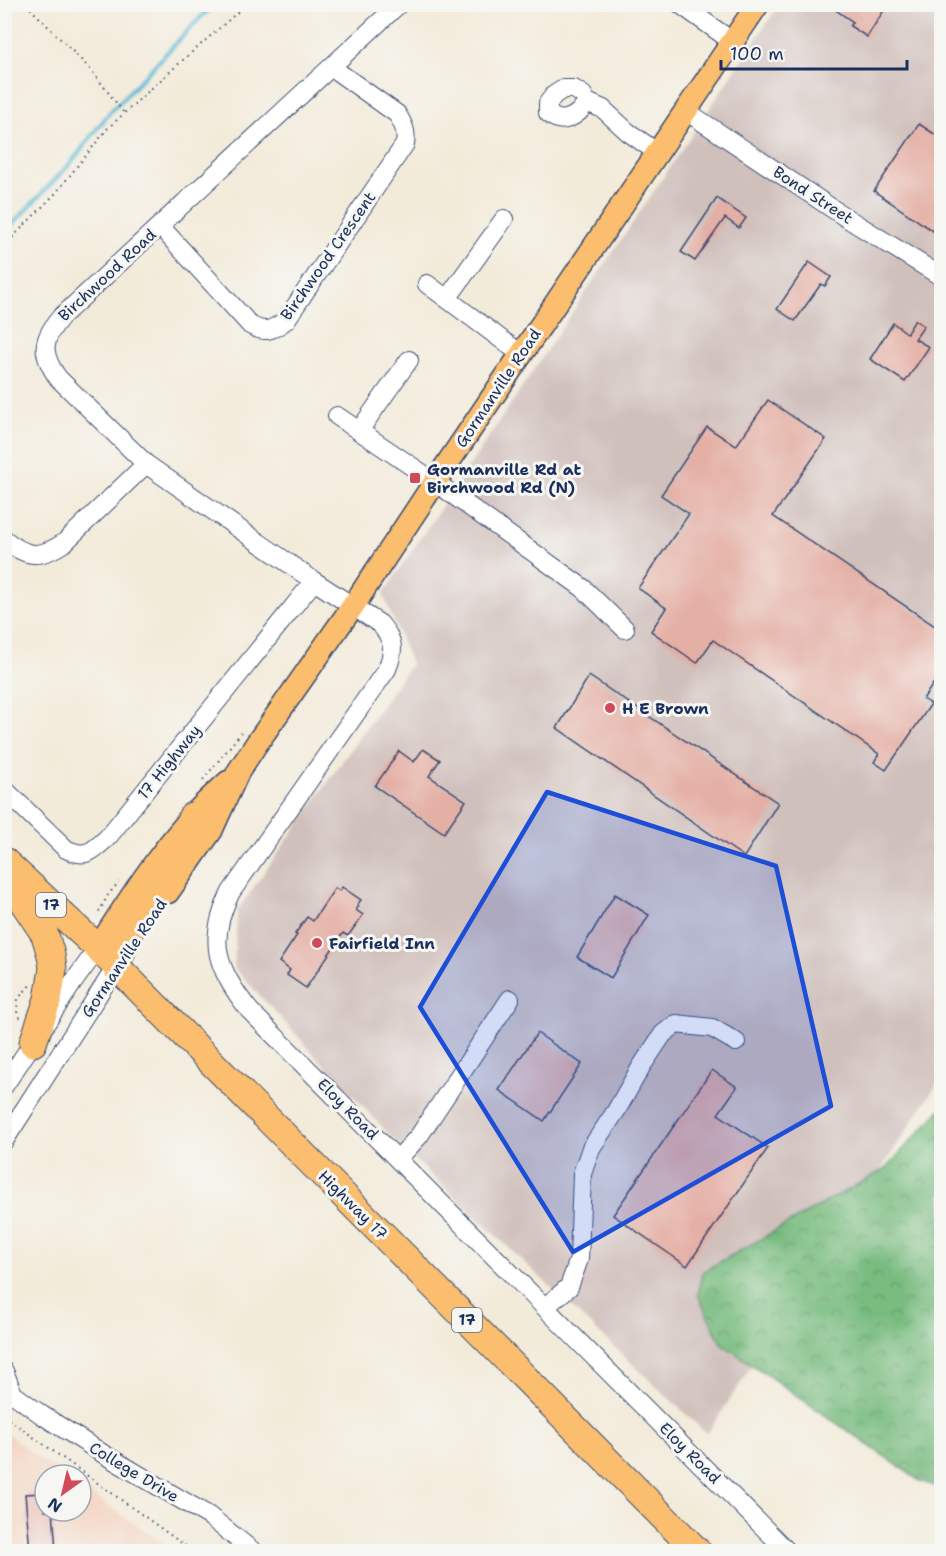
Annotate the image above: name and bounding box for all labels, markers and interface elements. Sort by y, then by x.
scale bar [721,33,907,71]
text: 100 m [730,42,784,66]
street label: Bond Street [769,161,857,229]
street label: Birchwood Crescent [276,188,380,324]
street label: Birchwood Road [53,224,161,326]
street label: Gormanville Road [450,325,546,451]
place label: Gormanville Rd at Birchwood Rd (N) [427,459,581,498]
marker: Gormanville Rd at Birchwood Rd (N) [408,471,422,485]
place label: H E Brown [622,698,709,719]
marker: H E Brown [603,701,617,715]
street label: 17 Highway [132,720,206,804]
road number: 17 [36,893,66,917]
street label: Gormanville Road [76,895,172,1021]
place label: Fairfield Inn [329,933,435,954]
marker: Fairfield Inn [310,936,324,950]
street label: Eloy Road [313,1074,383,1144]
street label: Highway 17 [314,1166,392,1244]
road number: 17 [452,1308,482,1332]
street label: Eloy Road [655,1418,725,1488]
street label: College Drive [85,1437,183,1507]
north arrow [33,1463,93,1523]
text: N [44,1493,66,1517]

